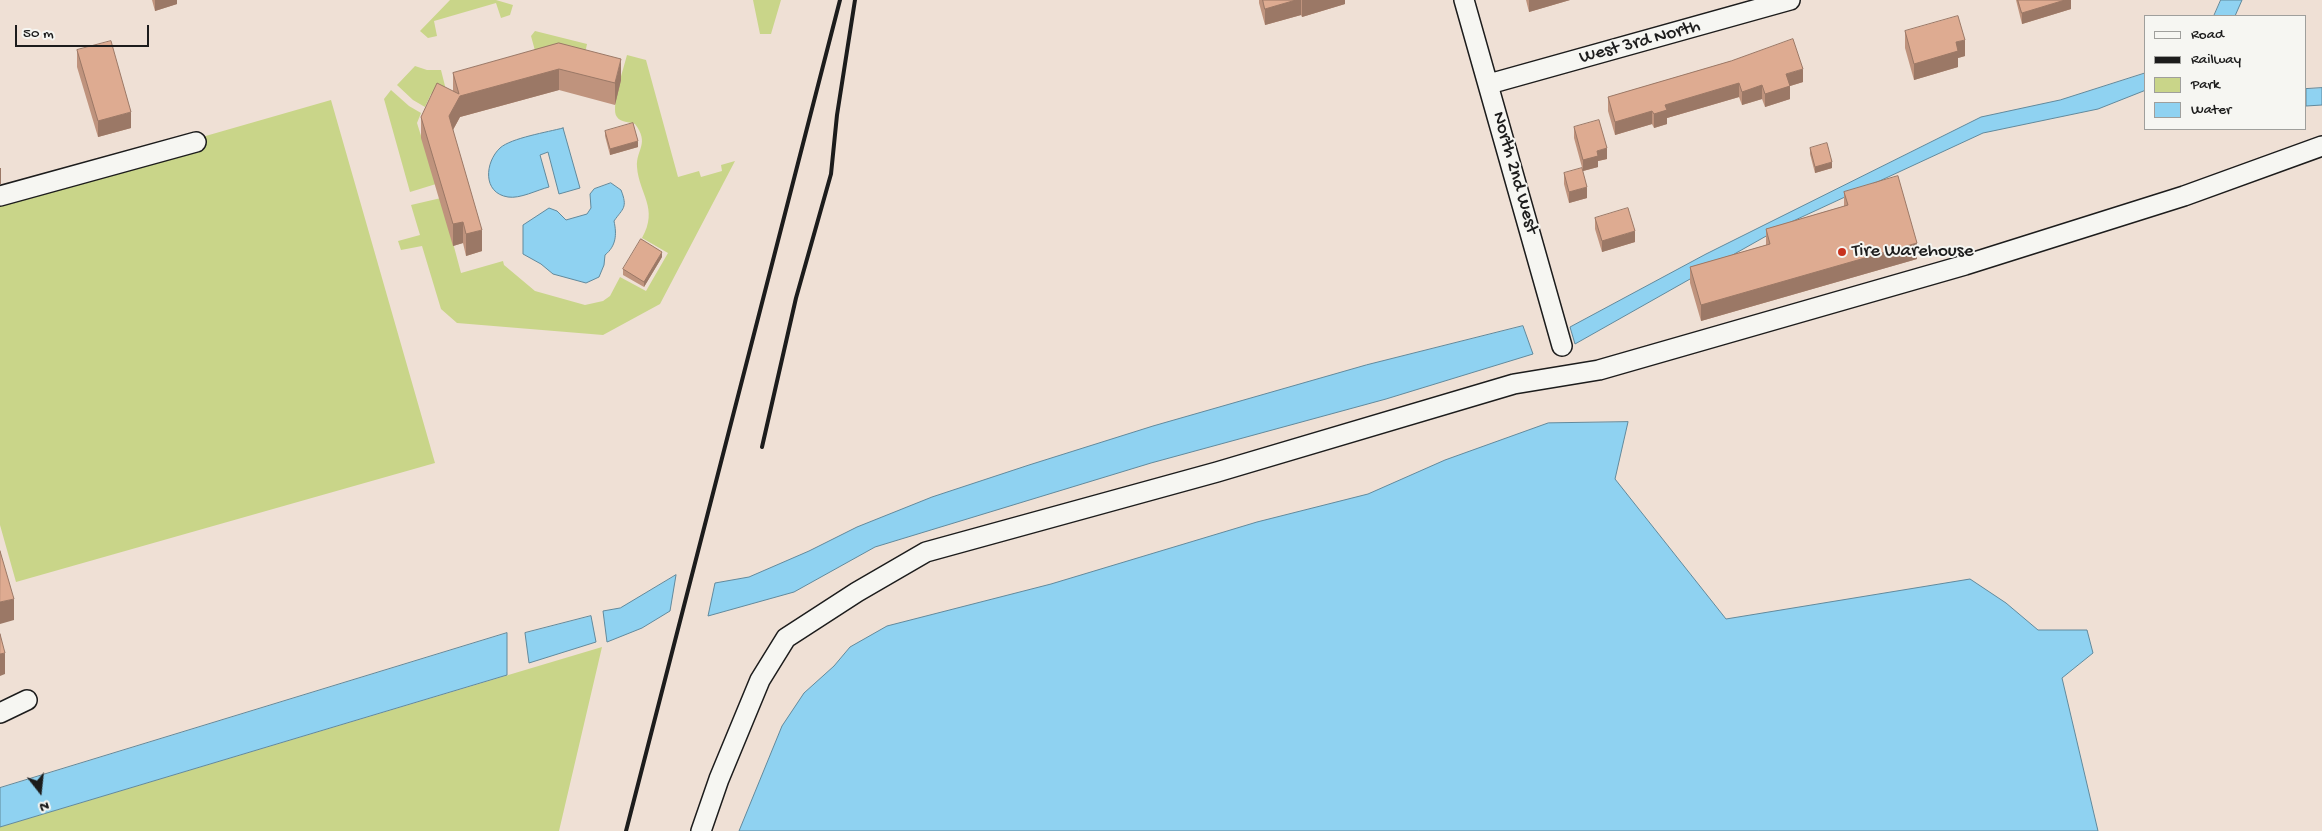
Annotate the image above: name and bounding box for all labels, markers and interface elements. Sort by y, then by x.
scale bar [18,15,151,47]
legend [2144,15,2307,130]
street label: West 3rd North [1577,16,1703,70]
text: 50 m [23,25,54,43]
text: Road [2191,26,2224,44]
text: Railway [2191,51,2241,69]
text: Park [2191,76,2220,94]
text: Water [2191,101,2231,119]
street label: North 2nd West [1486,109,1542,237]
place label: Tire Warehouse [1852,241,1973,263]
marker: Tire Warehouse [1836,246,1848,258]
north arrow [15,766,65,816]
text: N [38,796,51,815]

